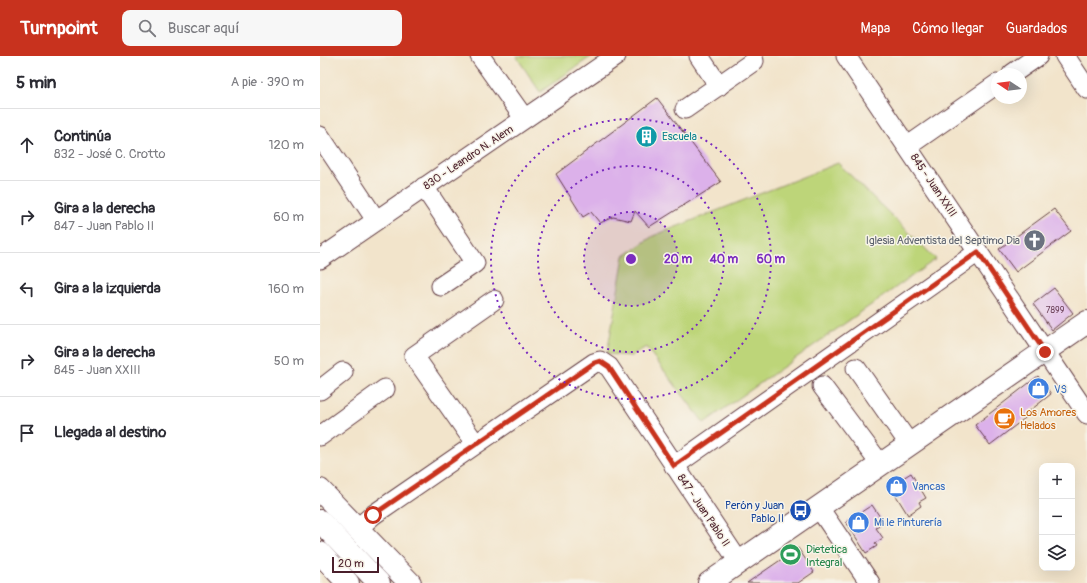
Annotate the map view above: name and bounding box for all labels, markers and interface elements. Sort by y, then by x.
search box [122,10,402,46]
text: Turnpoint [20,16,98,40]
icon: search [136,17,158,39]
text: Buscar aquí [168,19,239,38]
text: Mapa [861,20,890,37]
text: Cómo llegar [912,20,984,37]
text: Guardados [1006,20,1067,37]
north arrow [991,68,1027,104]
text: 5 min [16,72,56,93]
text: A pie · 390 m [231,74,304,90]
street label: 830 - Leandro N. Alem [421,122,516,192]
building icon: Escuela [633,123,659,149]
text: Continúa [54,127,111,146]
place label: Escuela [662,130,697,143]
icon: ahead [16,134,38,156]
text: 120 m [268,137,304,153]
text: 832 - José C. Crotto [54,146,166,162]
street label: 845 - Juan XXIII [908,151,959,219]
text: Gira a la derecha [54,199,155,218]
icon: right [16,206,38,228]
text: 60 m [273,209,304,225]
text: 847 - Juan Pablo II [54,218,154,234]
church icon: Iglesia Adventista del Septimo Dia [1022,227,1048,253]
place label: Iglesia Adventista del Septimo Dia [866,234,1020,247]
centre of rings [624,252,638,266]
text: 20 m [664,252,692,267]
text: 40 m [709,252,739,267]
text: 60 m [757,252,786,267]
icon: left [16,278,38,300]
text: Gira a la izquierda [54,279,161,298]
text: 160 m [268,281,304,297]
house number: 7899 [1046,305,1065,316]
text: Gira a la derecha [54,343,155,362]
route end [1036,343,1054,361]
icon: right [16,350,38,372]
text: 50 m [274,353,304,369]
text: 845 - Juan XXIII [54,362,141,378]
shop icon: VS [1026,376,1052,402]
place label: VS [1054,383,1067,396]
cafe icon: Los Amores Helados [992,405,1018,431]
place label: Los Amores Helados [1020,406,1076,432]
icon: arrive [16,422,38,444]
text: Llegada al destino [54,423,166,442]
map controls [1039,463,1075,571]
button: + [1039,463,1075,499]
street label: 847 - Juan Pablo II [675,472,733,549]
shop icon: Vancas [884,473,910,499]
place label: Vancas [912,480,945,493]
bus stop icon: Perón y Juan Pablo II [787,498,813,524]
place label: Perón y Juan Pablo II [725,499,784,525]
button: − [1039,499,1075,535]
route start [364,506,382,524]
shop icon: Mi le Pinturería [845,509,871,535]
place label: Mi le Pinturería [874,516,942,529]
button: layers [1039,535,1075,571]
sports icon: Dietetica Integral [778,542,804,568]
place label: Dietetica Integral [806,543,847,569]
scale bar [332,555,379,574]
text: 20 m [338,557,364,570]

